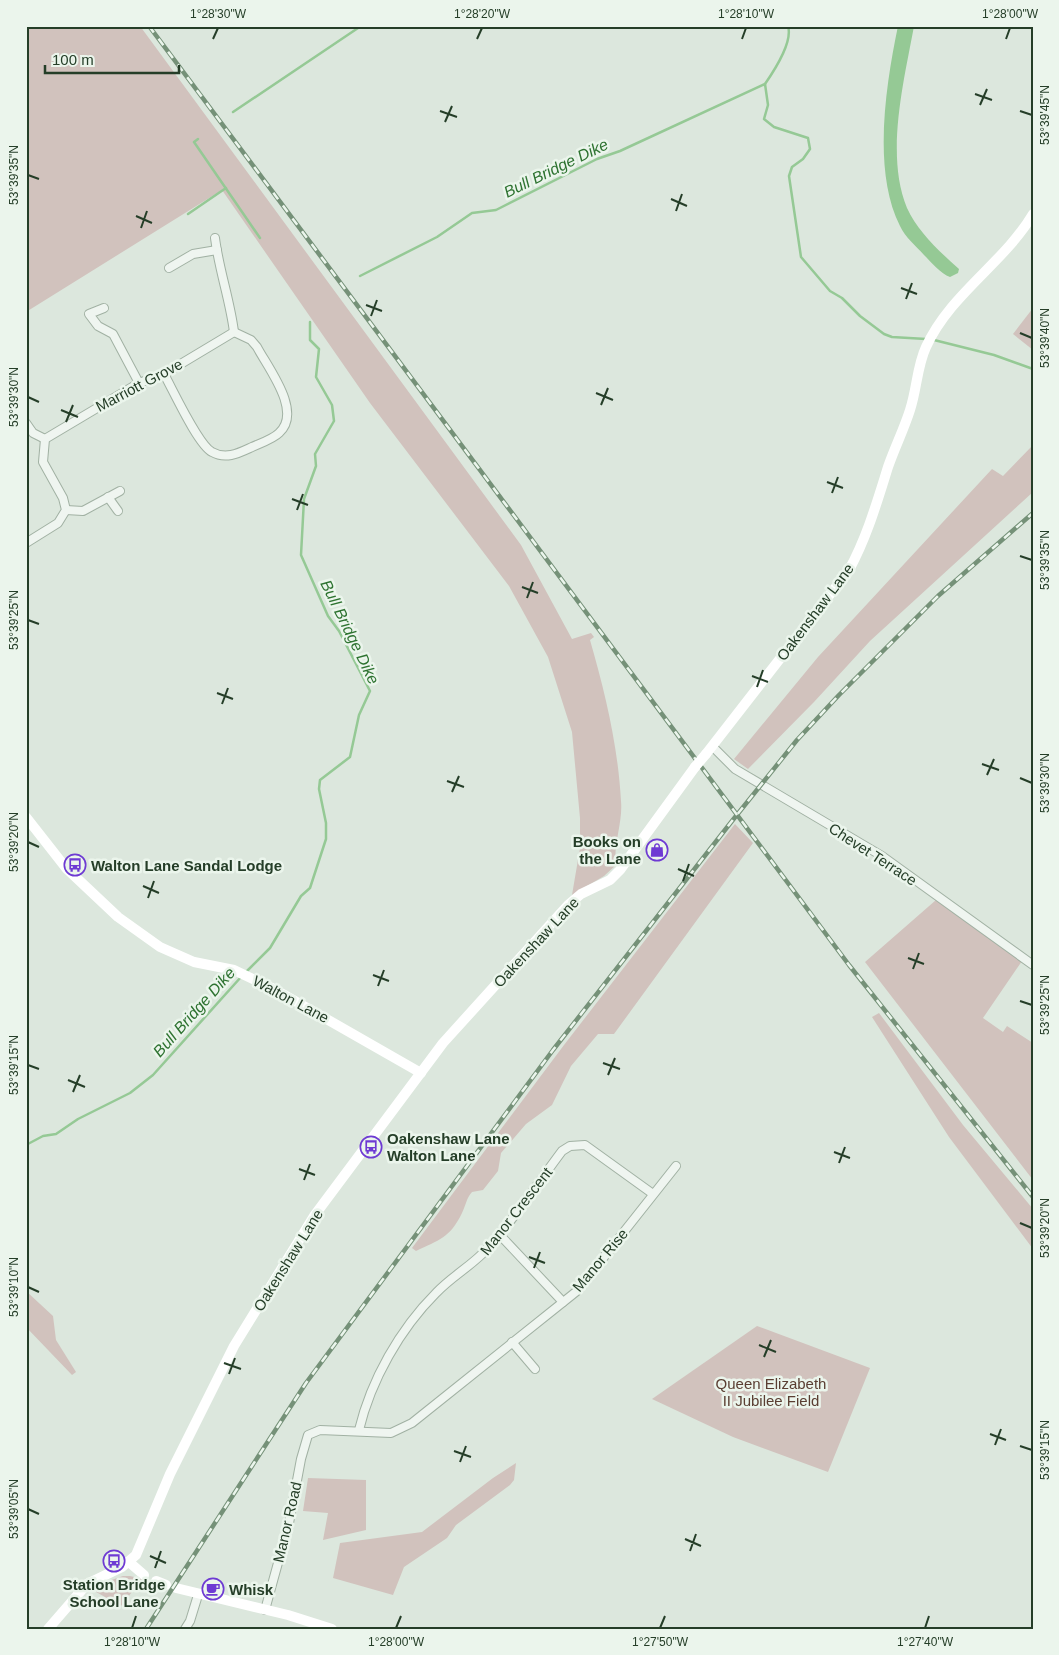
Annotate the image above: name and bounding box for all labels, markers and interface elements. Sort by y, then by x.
text: 1°28'30"W [190,7,247,21]
text: 1°28'20"W [454,7,511,21]
text: 1°28'10"W [718,7,775,21]
text: 1°28'00"W [982,7,1039,21]
scale bar [45,42,179,74]
text: 100 m [52,51,94,68]
text: 53°39'45"N [1038,85,1052,145]
water label: Bull Bridge Dike [501,135,611,201]
text: 53°39'35"N [7,145,21,205]
text: 53°39'40"N [1038,308,1052,368]
street label: Marriott Grove [93,355,185,415]
text: 53°39'30"N [7,367,21,427]
text: 53°39'35"N [1038,530,1052,590]
street label: Oakenshaw Lane [773,560,857,664]
water label: Bull Bridge Dike [317,577,383,687]
text: 53°39'25"N [7,590,21,650]
text: 53°39'30"N [1038,753,1052,813]
text: 53°39'20"N [7,812,21,872]
street label: Chevet Terrace [826,819,920,889]
place label: Books on the Lane [573,833,641,867]
shop icon: Books on the Lane [645,838,669,862]
bus stop icon: Walton Lane Sandal Lodge [63,853,87,877]
place label: Walton Lane Sandal Lodge [91,857,282,874]
street label: Oakenshaw Lane [490,894,582,990]
water label: Bull Bridge Dike [150,964,238,1060]
street label: Walton Lane [250,972,332,1026]
text: 53°39'25"N [1038,975,1052,1035]
text: 53°39'15"N [7,1035,21,1095]
place label: Oakenshaw Lane Walton Lane [387,1130,510,1164]
bus stop icon: Oakenshaw Lane Walton Lane [359,1135,383,1159]
street label: Manor Crescent [476,1163,556,1258]
text: 53°39'20"N [1038,1198,1052,1258]
street label: Oakenshaw Lane [250,1206,326,1314]
street label: Manor Rise [569,1225,631,1295]
text: 53°39'10"N [7,1257,21,1317]
park label: Queen Elizabeth II Jubilee Field [716,1375,826,1409]
text: 53°39'15"N [1038,1420,1052,1480]
text: 53°39'05"N [7,1479,21,1539]
street label: Manor Road [269,1480,305,1564]
bus stop icon: Station Bridge School Lane [102,1549,126,1573]
place label: Station Bridge School Lane [63,1576,165,1610]
cafe icon: Whisk [201,1577,225,1601]
place label: Whisk [229,1581,274,1598]
text: 1°28'10"W [104,1635,161,1649]
text: 1°28'00"W [368,1635,425,1649]
text: 1°27'50"W [632,1635,689,1649]
text: 1°27'40"W [897,1635,954,1649]

